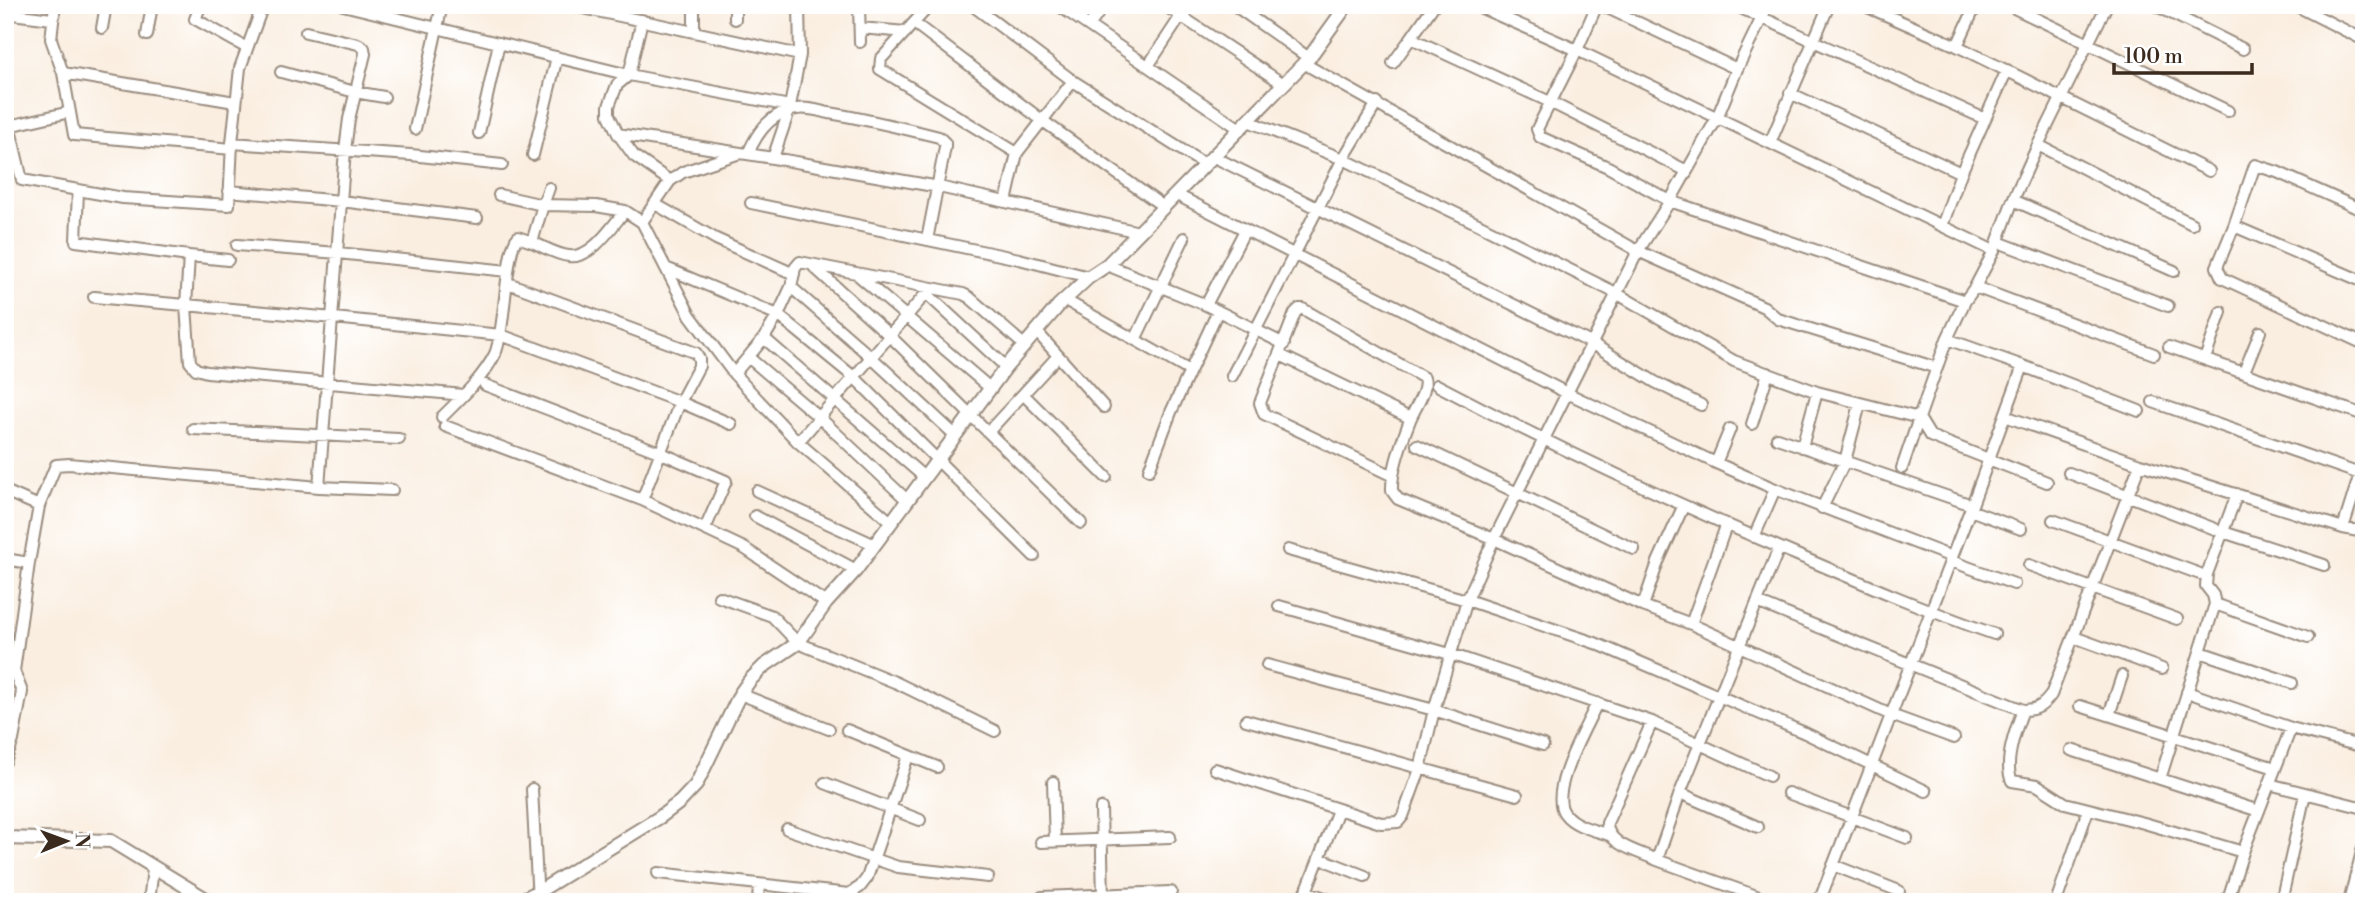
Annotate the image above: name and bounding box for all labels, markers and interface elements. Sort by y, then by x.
scale bar [2114,32,2252,76]
text: 100 m [2124,44,2183,70]
north arrow [32,806,102,876]
text: N [70,833,94,848]

